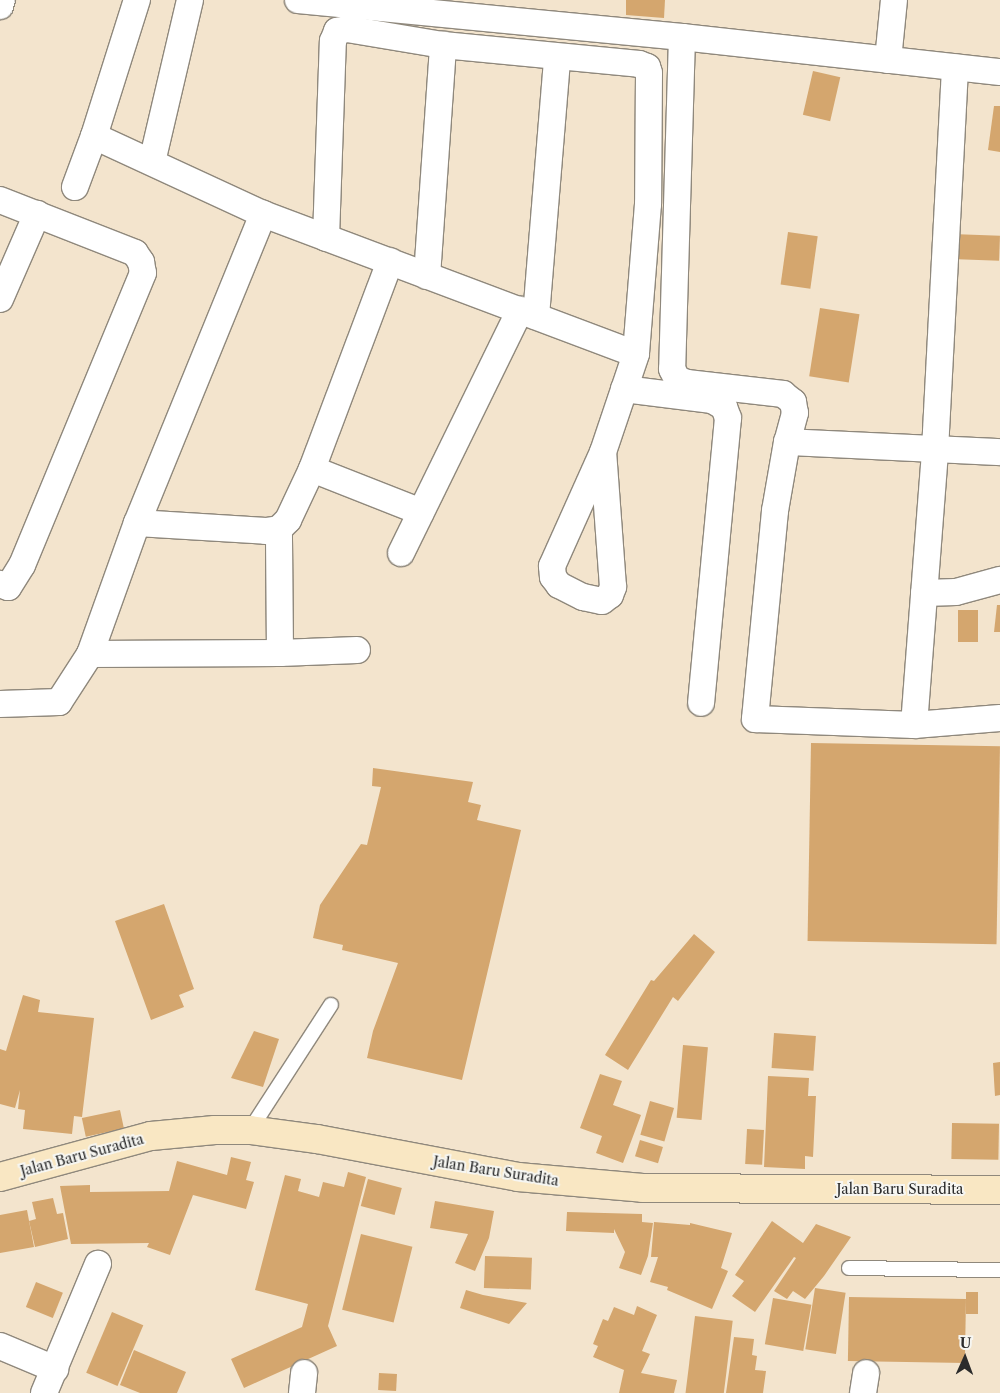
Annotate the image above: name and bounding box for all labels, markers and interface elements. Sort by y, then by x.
street label: Jalan Baru Suradita [19,1130,145,1180]
street label: Jalan Baru Suradita [432,1153,560,1189]
street label: Jalan Baru Suradita [837,1181,963,1197]
north arrow [940,1333,990,1383]
text: U [960,1334,972,1352]

